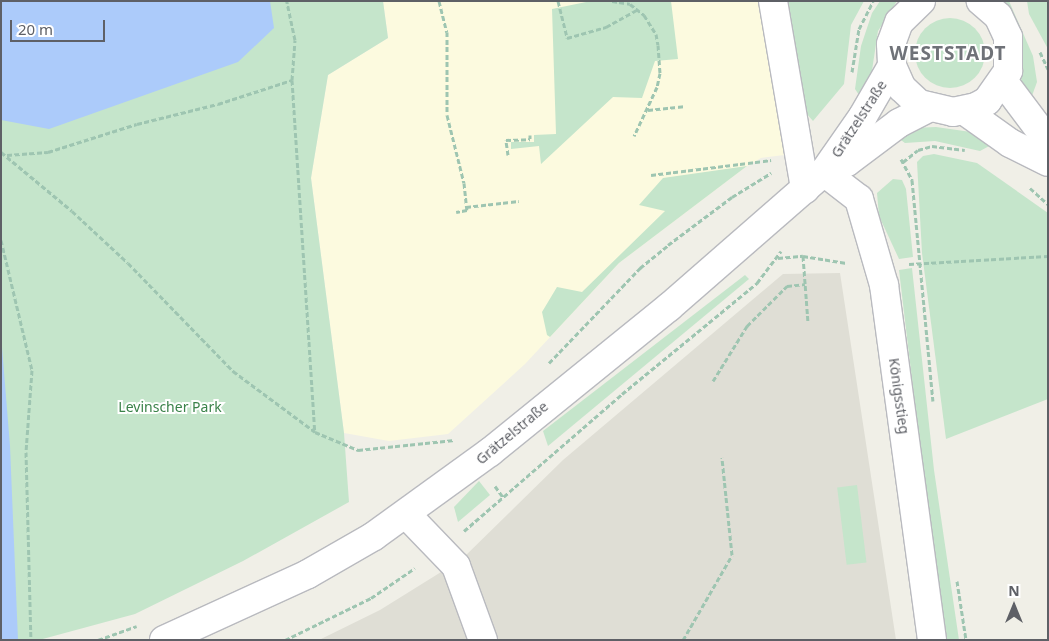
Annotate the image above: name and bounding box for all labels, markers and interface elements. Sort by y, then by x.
scale bar [12,10,108,42]
text: 20 m [18,19,53,39]
district label: WESTSTADT [888,43,1008,65]
street label: Grätzelstraße [828,77,890,161]
street label: Königsstieg [885,357,913,435]
street label: Grätzelstraße [473,398,551,468]
park label: Levinscher Park [118,399,222,415]
north arrow [989,581,1039,631]
text: N [1008,581,1020,600]

